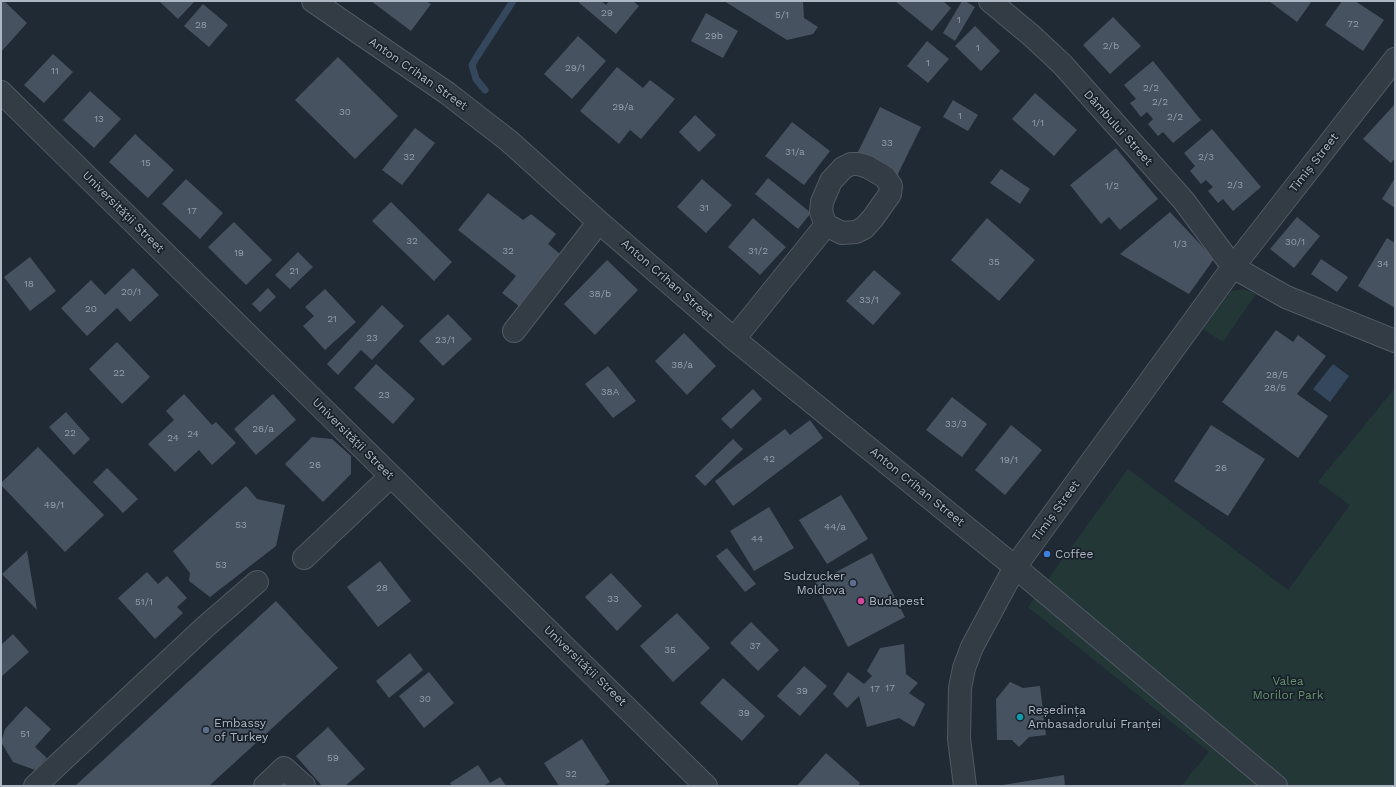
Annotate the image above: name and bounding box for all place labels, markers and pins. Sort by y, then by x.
place label: Coffee [1055,547,1093,561]
marker: Coffee [1042,549,1052,559]
place label: Sudzucker Moldova [784,569,845,597]
marker: Sudzucker Moldova [848,578,858,588]
place label: Budapest [869,594,924,608]
marker: Budapest [856,596,866,606]
place label: Reședința Ambasadorului Franței [1028,703,1161,731]
marker: Reședința Ambasadorului Franței [1015,712,1025,722]
place label: Embassy of Turkey [214,716,268,744]
marker: Embassy of Turkey [201,725,211,735]

